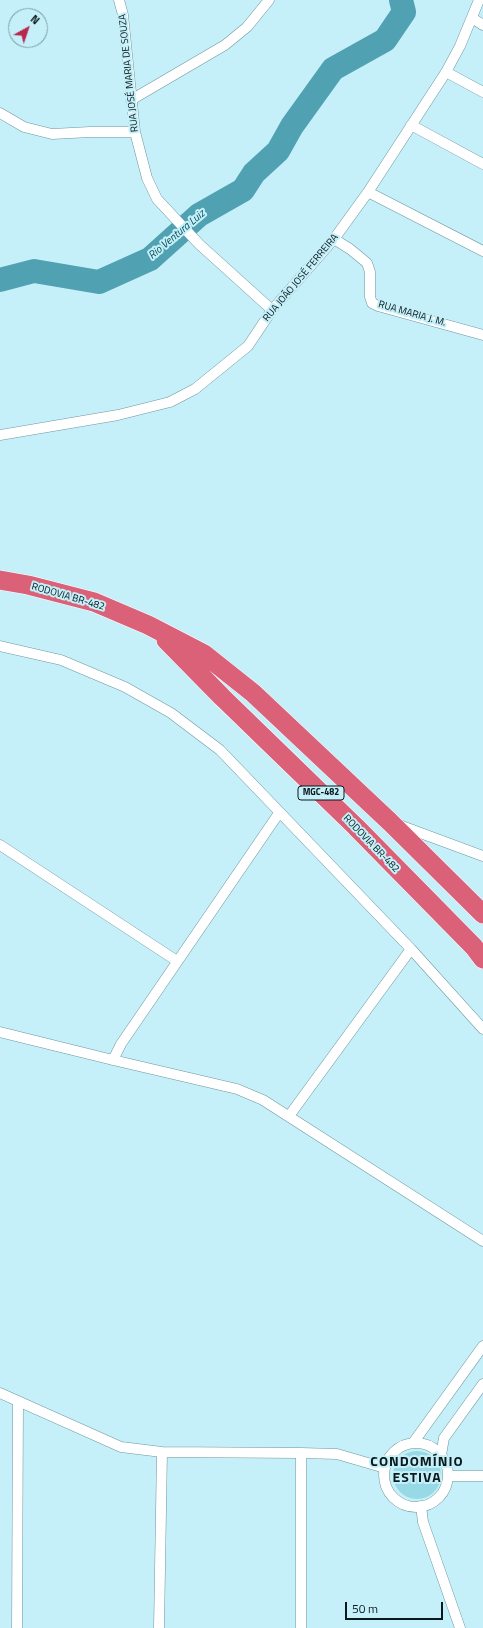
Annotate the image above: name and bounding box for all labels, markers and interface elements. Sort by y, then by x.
north arrow [8,8,48,48]
text: N [27,11,43,28]
street label: RUA JOSÉ MARIA DE SOUZA [117,13,141,133]
water label: Rio Ventura Luiz [146,208,208,262]
street label: RUA JOÃO JOSÉ FERREIRA [261,232,341,324]
street label: RUA MARIA J. M. [377,299,447,329]
street label: RODOVIA BR-482 [30,581,106,613]
road number: MGC-482 [298,786,344,800]
street label: RODOVIA BR-482 [340,813,402,875]
district label: CONDOMÍNIO ESTIVA [370,1455,464,1488]
scale bar [347,1594,445,1620]
text: 50 m [352,1599,378,1618]

